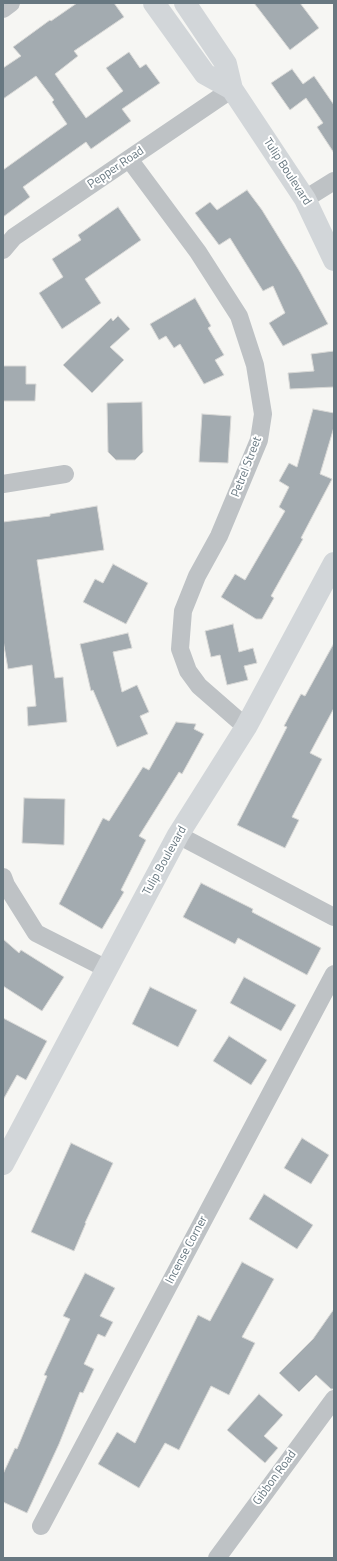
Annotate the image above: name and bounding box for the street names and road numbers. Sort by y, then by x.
street label: Tulip Boulevard [260,136,314,208]
street label: Pepper Road [85,144,147,192]
street label: Petrel Street [229,435,265,499]
street label: Tulip Boulevard [140,824,190,898]
street label: Incense Corner [163,1214,211,1286]
street label: Gibbon Road [250,1448,300,1508]

